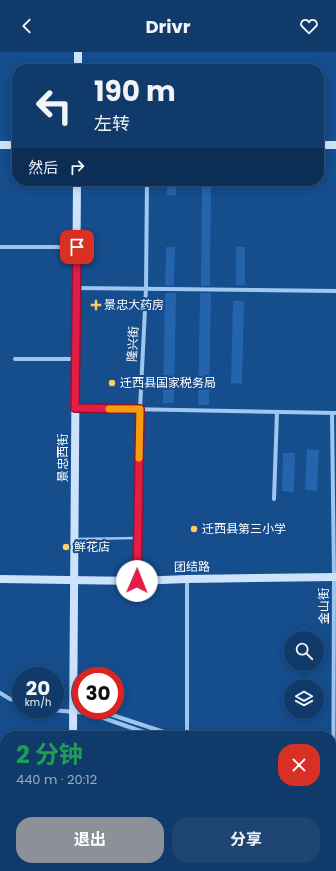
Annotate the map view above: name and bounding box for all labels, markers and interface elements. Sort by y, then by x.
text: Drivr [145,14,191,39]
icon: back [16,15,38,37]
icon: heart [298,15,320,37]
text: 190 m [94,72,176,111]
icon: left [28,80,80,132]
text: 左转 [94,111,130,136]
icon: right [66,156,88,178]
text: 然后 [28,157,58,178]
pin [60,230,94,264]
icon: arrive [66,236,88,258]
place label: 景忠大药房 [104,296,164,313]
marker: 景忠大药房 [91,300,101,310]
street label: 隆兴街 [123,326,142,362]
place label: 迁西县国家税务局 [120,374,216,391]
marker: 迁西县国家税务局 [107,378,117,388]
street label: 景忠西街 [54,434,71,482]
place label: 迁西县第三小学 [202,520,286,537]
marker: 迁西县第三小学 [189,524,199,534]
place label: 鲜花店 [74,538,110,555]
marker: 鲜花店 [61,542,71,552]
street label: 团结路 [174,558,210,575]
position arrow [116,560,158,602]
street label: 金山街 [315,588,332,624]
map controls [284,631,324,719]
button: search [284,631,324,671]
speed limit sign: 30 [72,667,124,719]
text: 20 [26,674,50,702]
button: layers [284,679,324,719]
text: km/h [25,695,51,710]
text: 2 分钟 [16,738,83,771]
button: close [278,744,320,786]
text: 440 m · 20:12 [16,770,97,789]
button: 退出 [16,817,164,863]
button: 分享 [172,817,320,863]

